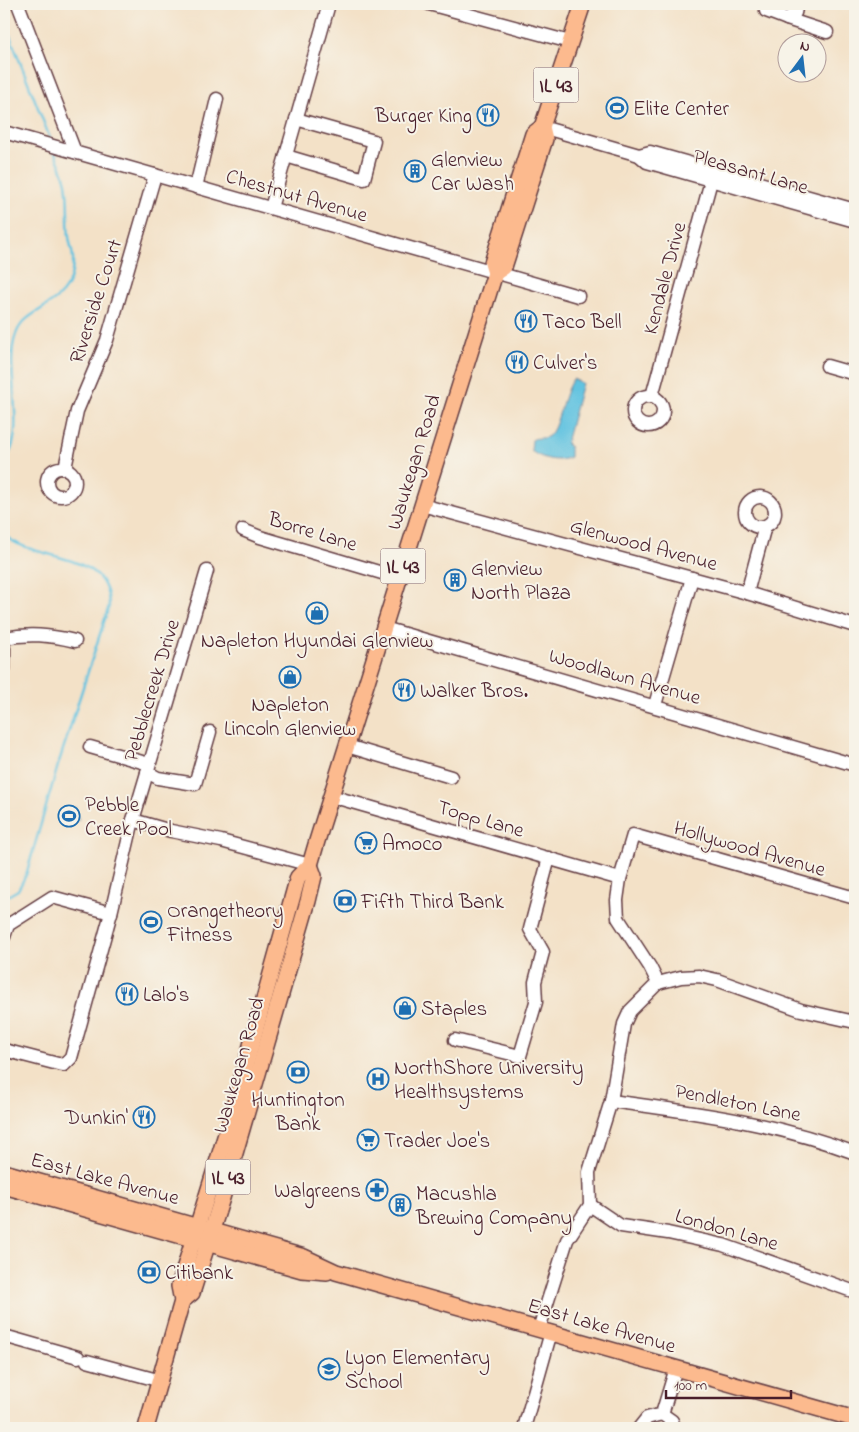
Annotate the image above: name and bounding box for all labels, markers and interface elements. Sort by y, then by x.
north arrow [776,32,826,82]
text: N [798,36,812,58]
road number: IL 43 [534,68,578,102]
place label: Elite Center [633,95,730,125]
sports icon: Elite Center [605,96,629,120]
place label: Burger King [374,102,472,134]
restaurant icon: Burger King [476,103,500,127]
street label: Pleasant Lane [689,142,812,204]
place label: Glenview Car Wash [431,146,514,200]
building icon: Glenview Car Wash [403,159,427,183]
street label: Chestnut Avenue [222,162,371,232]
street label: Kendale Drive [637,218,695,338]
street label: Riverside Court [63,236,131,368]
place label: Taco Bell [542,308,621,338]
restaurant icon: Taco Bell [514,309,538,333]
place label: Culver's [533,349,598,379]
restaurant icon: Culver's [505,350,529,374]
street label: Waukegan Road [380,391,452,535]
street label: Borre Lane [263,505,361,561]
street label: Glenwood Avenue [566,512,721,580]
road number: IL 43 [380,548,426,584]
place label: Glenview North Plaza [471,555,571,609]
building icon: Glenview North Plaza [443,568,467,592]
shop icon: Napleton Hyundai Glenview [305,601,329,625]
street label: Pebblecreek Drive [117,615,189,765]
place label: Napleton Hyundai Glenview [201,627,433,659]
street label: Woodlawn Avenue [545,642,705,714]
shop icon: Napleton Lincoln Glenview [278,665,302,689]
place label: Walker Bros. [420,677,528,707]
restaurant icon: Walker Bros. [392,678,416,702]
place label: Napleton Lincoln Glenview [224,691,356,745]
place label: Pebble Creek Pool [85,791,172,845]
street label: Topp Lane [433,793,528,847]
sports icon: Pebble Creek Pool [57,804,81,828]
street label: Hollywood Avenue [670,814,829,888]
place label: Amoco [382,830,442,860]
supermarket icon: Amoco [354,831,378,855]
place label: Fifth Third Bank [360,888,505,918]
bank icon: Fifth Third Bank [333,889,357,913]
place label: Orangetheory Fitness [166,897,283,951]
sports icon: Orangetheory Fitness [139,910,163,934]
place label: Lalo's [143,981,189,1011]
restaurant icon: Lalo's [115,982,139,1006]
street label: Waukegan Road [206,994,276,1138]
place label: Staples [421,995,487,1025]
shop icon: Staples [393,996,417,1020]
place label: NorthShore University Healthsystems [394,1054,583,1110]
bank icon: Huntington Bank [286,1060,310,1084]
hospital icon: NorthShore University Healthsystems [366,1067,390,1091]
street label: Pendleton Lane [672,1077,804,1131]
place label: Huntington Bank [251,1086,345,1140]
place label: Dunkin' [64,1104,128,1134]
restaurant icon: Dunkin' [132,1105,156,1129]
place label: Trader Joe's [384,1127,490,1157]
supermarket icon: Trader Joe's [356,1128,380,1152]
street label: East Lake Avenue [27,1146,183,1214]
road number: IL 43 [206,1160,250,1194]
place label: Walgreens [274,1177,361,1209]
pharmacy icon: Walgreens [365,1178,389,1202]
place label: Macushla Brewing Company [415,1180,572,1236]
building icon: Macushla Brewing Company [388,1193,412,1217]
street label: London Lane [671,1202,782,1260]
place label: Citibank [165,1259,234,1289]
bank icon: Citibank [137,1260,161,1284]
street label: East Lake Avenue [524,1291,680,1363]
place label: Lyon Elementary School [345,1344,490,1398]
school or university icon: Lyon Elementary School [317,1357,341,1381]
scale bar [666,1367,792,1399]
text: 100 m [674,1375,707,1397]

